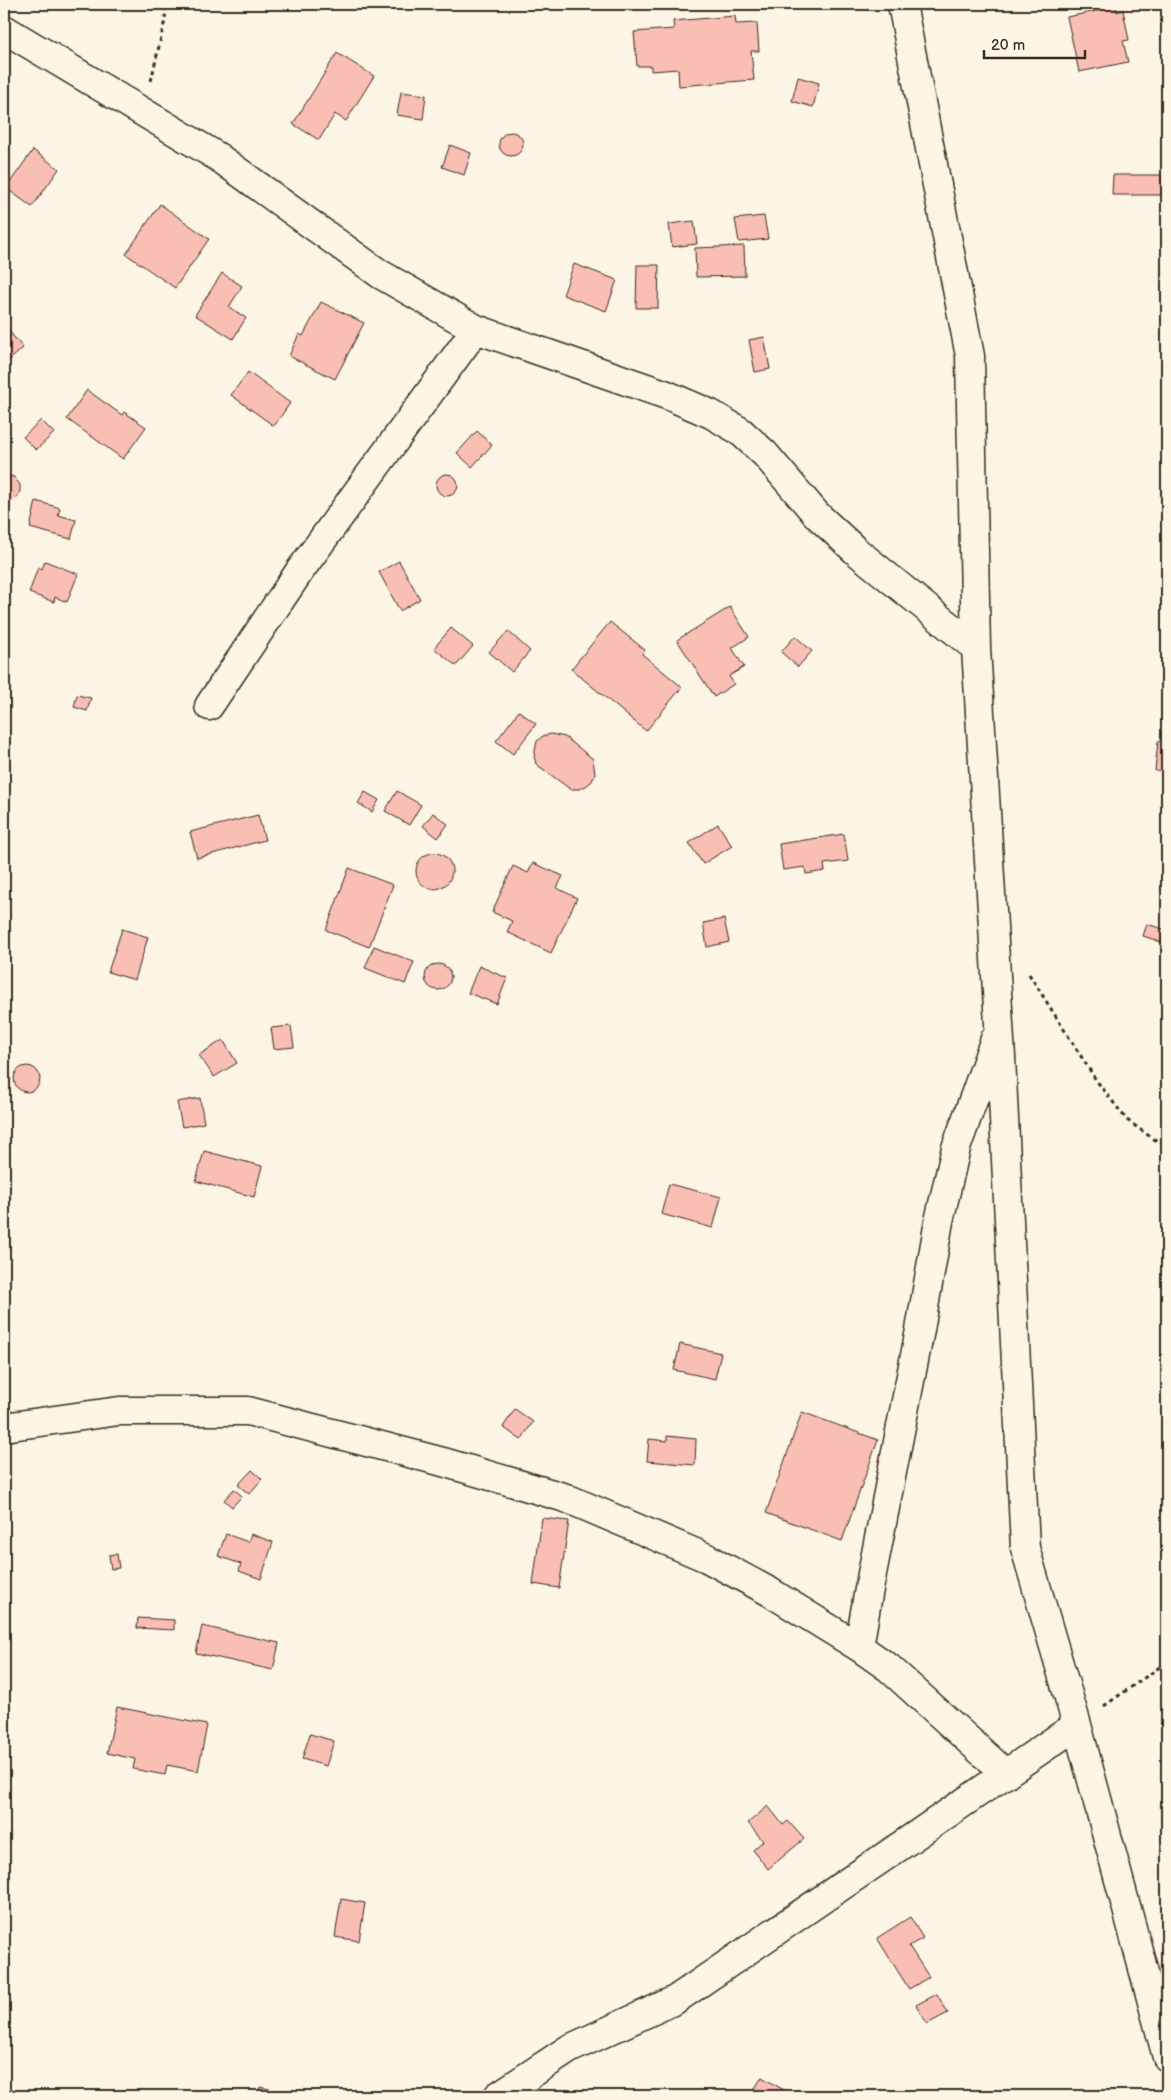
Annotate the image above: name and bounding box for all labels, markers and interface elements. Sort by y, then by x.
scale bar [984,28,1085,60]
text: 20 m [991,36,1025,55]

